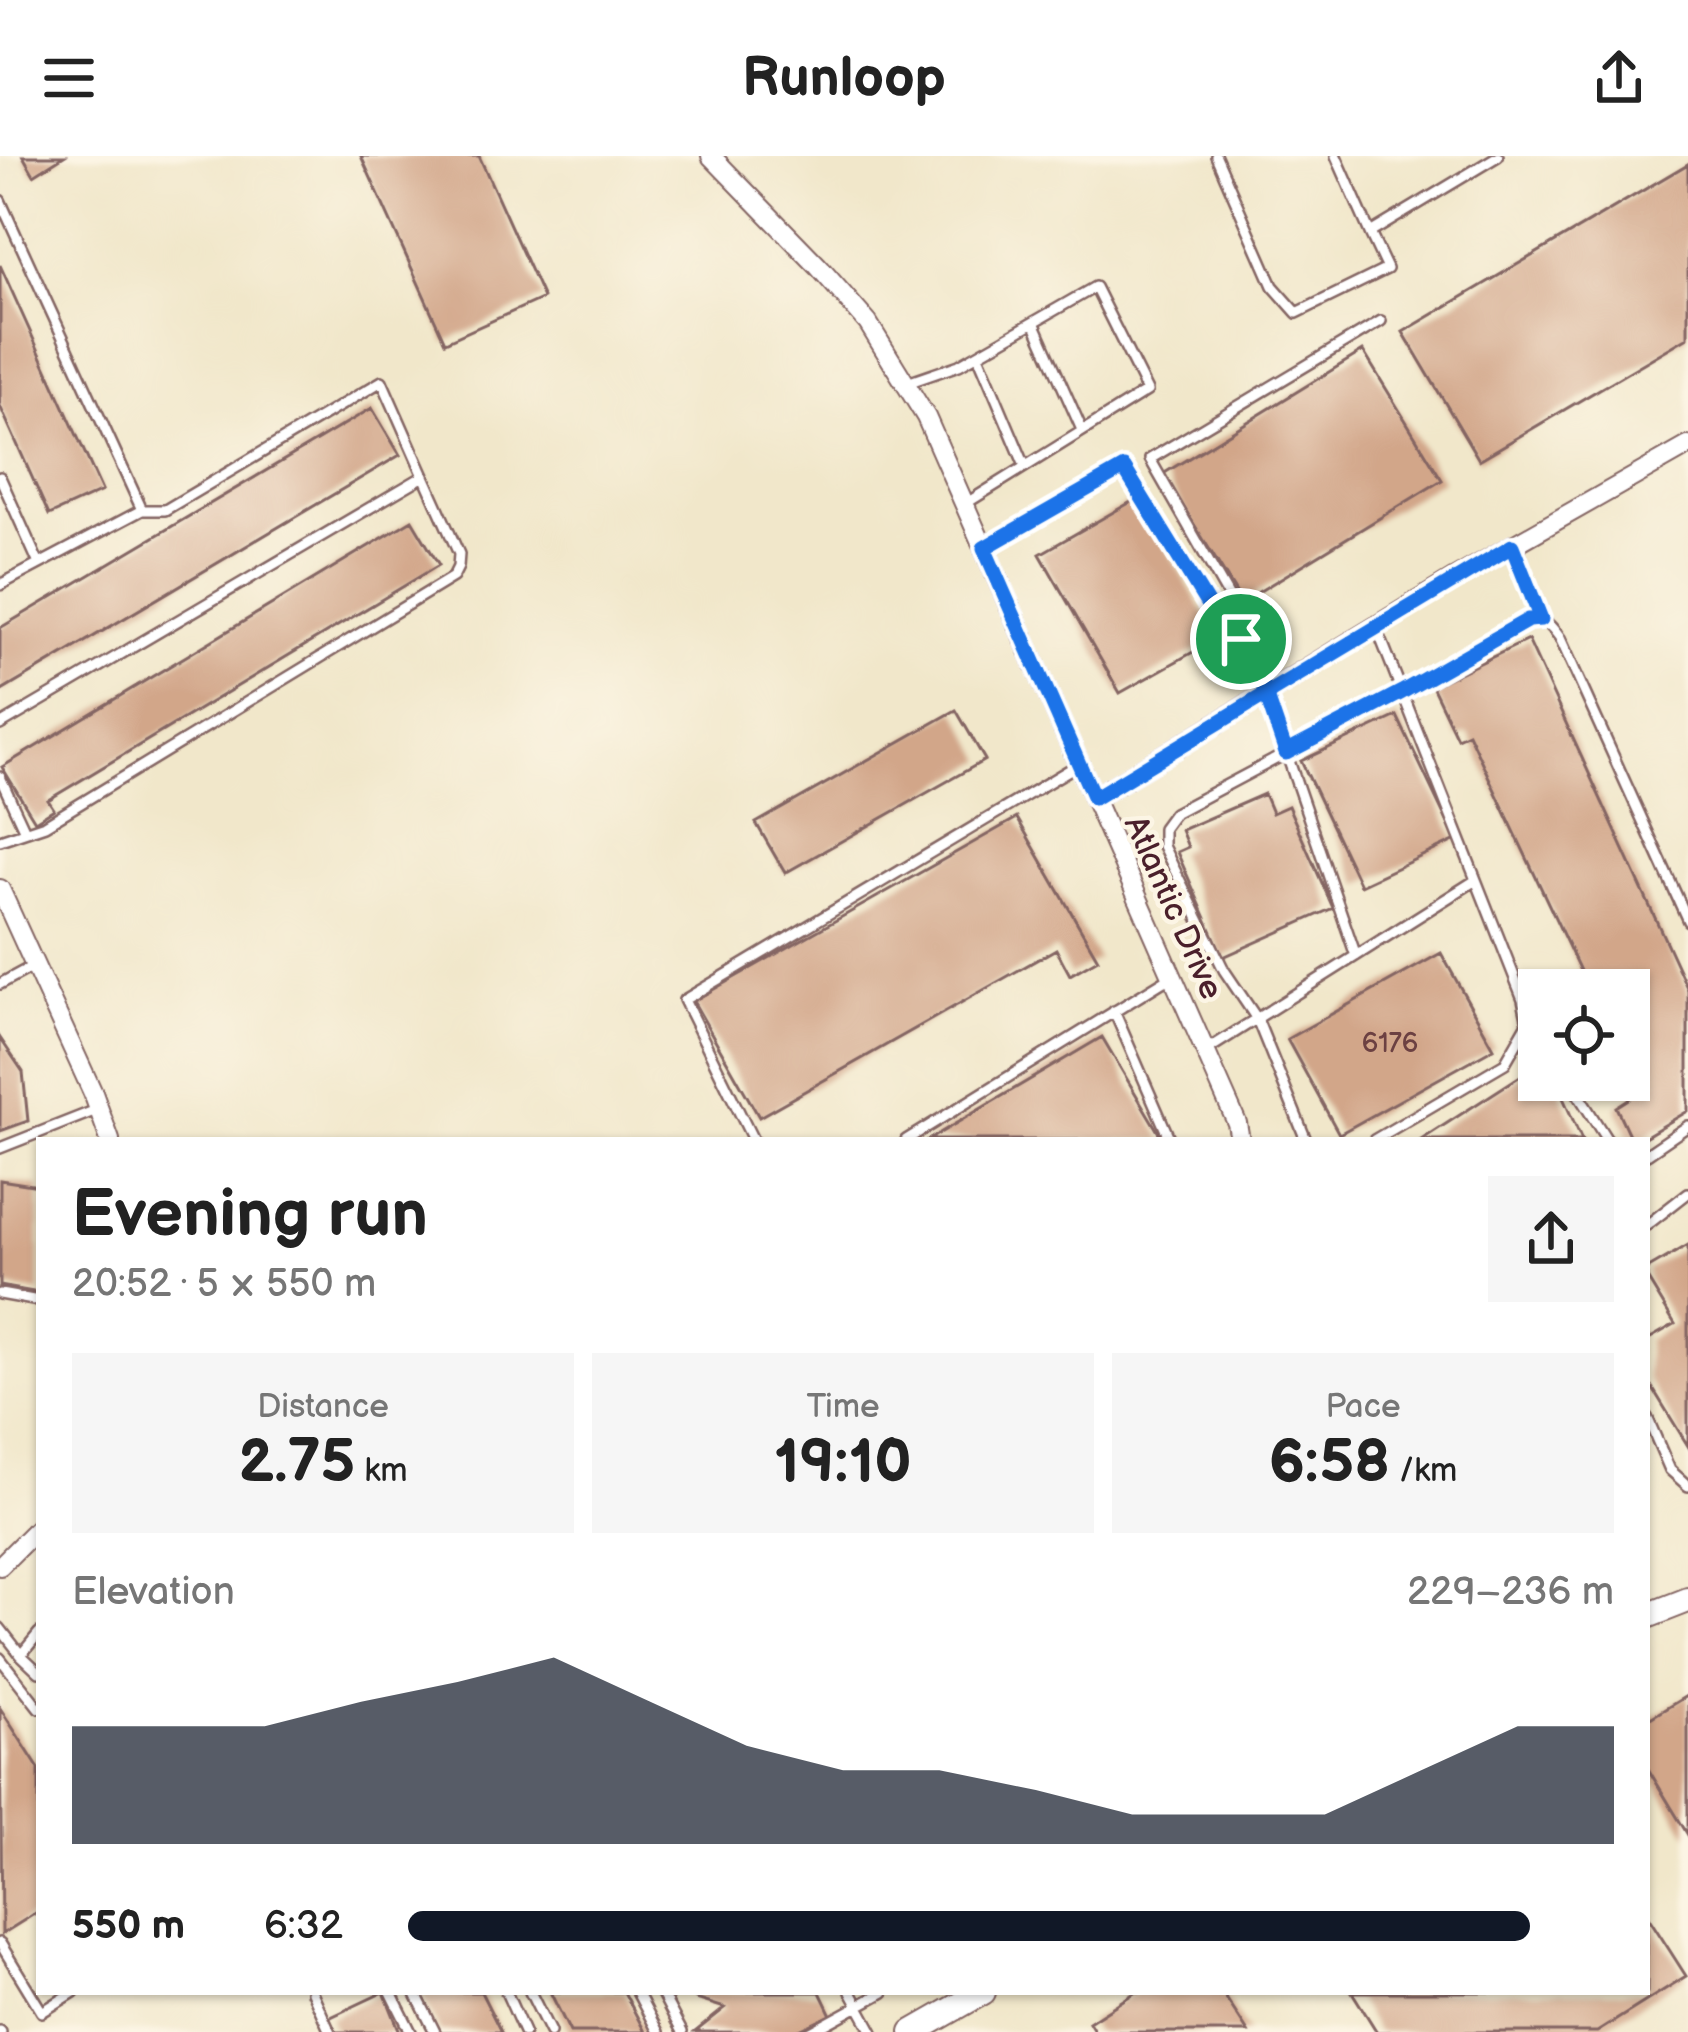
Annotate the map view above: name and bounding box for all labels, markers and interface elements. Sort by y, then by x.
icon: menu [36,45,102,111]
icon: share [1586,45,1652,111]
text: Runloop [742,46,946,111]
pin [1190,588,1292,690]
icon: arrive [1208,606,1274,672]
street label: Atlantic Drive [1115,810,1231,1006]
map controls [1518,969,1650,1101]
button: locate [1518,969,1650,1101]
house number: 6176 [1362,1028,1418,1060]
text: Evening run [72,1176,428,1255]
button: share [1488,1176,1614,1302]
text: 20:52 · 5 × 550 m [72,1261,376,1308]
text: Distance [257,1387,389,1427]
text: Time [806,1387,880,1427]
text: Pace [1325,1387,1401,1427]
text: 2.75 [238,1427,355,1499]
text: 19:10 [774,1427,912,1499]
text: 6:58 [1269,1427,1390,1499]
text: km [355,1451,408,1491]
text: /km [1390,1451,1457,1491]
text: Elevation [72,1569,235,1616]
text: 229–236 m [1407,1569,1614,1616]
text: 550 m [72,1903,185,1950]
text: 6:32 [264,1903,343,1950]

